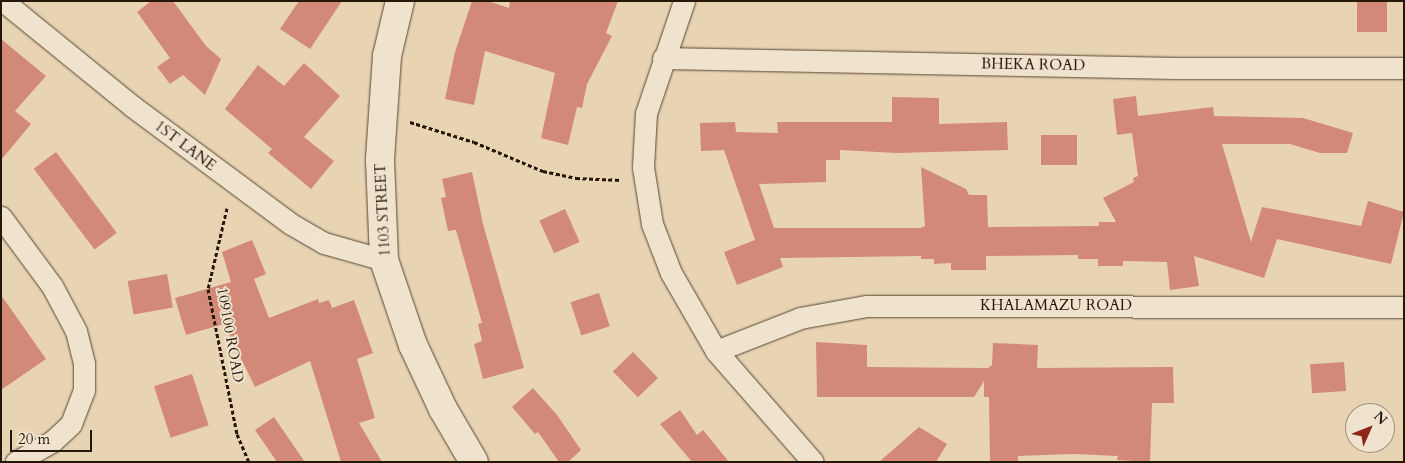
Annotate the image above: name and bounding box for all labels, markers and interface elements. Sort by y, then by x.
street label: BHEKA ROAD [981,55,1085,75]
street label: 1ST LANE [151,117,219,175]
street label: 1103 STREET [372,163,394,257]
street label: 109100 ROAD [213,286,247,384]
street label: KHALAMAZU ROAD [980,297,1132,315]
north arrow [1345,403,1395,453]
text: N [1369,407,1391,429]
scale bar [12,420,95,452]
text: 20 m [18,429,50,449]

